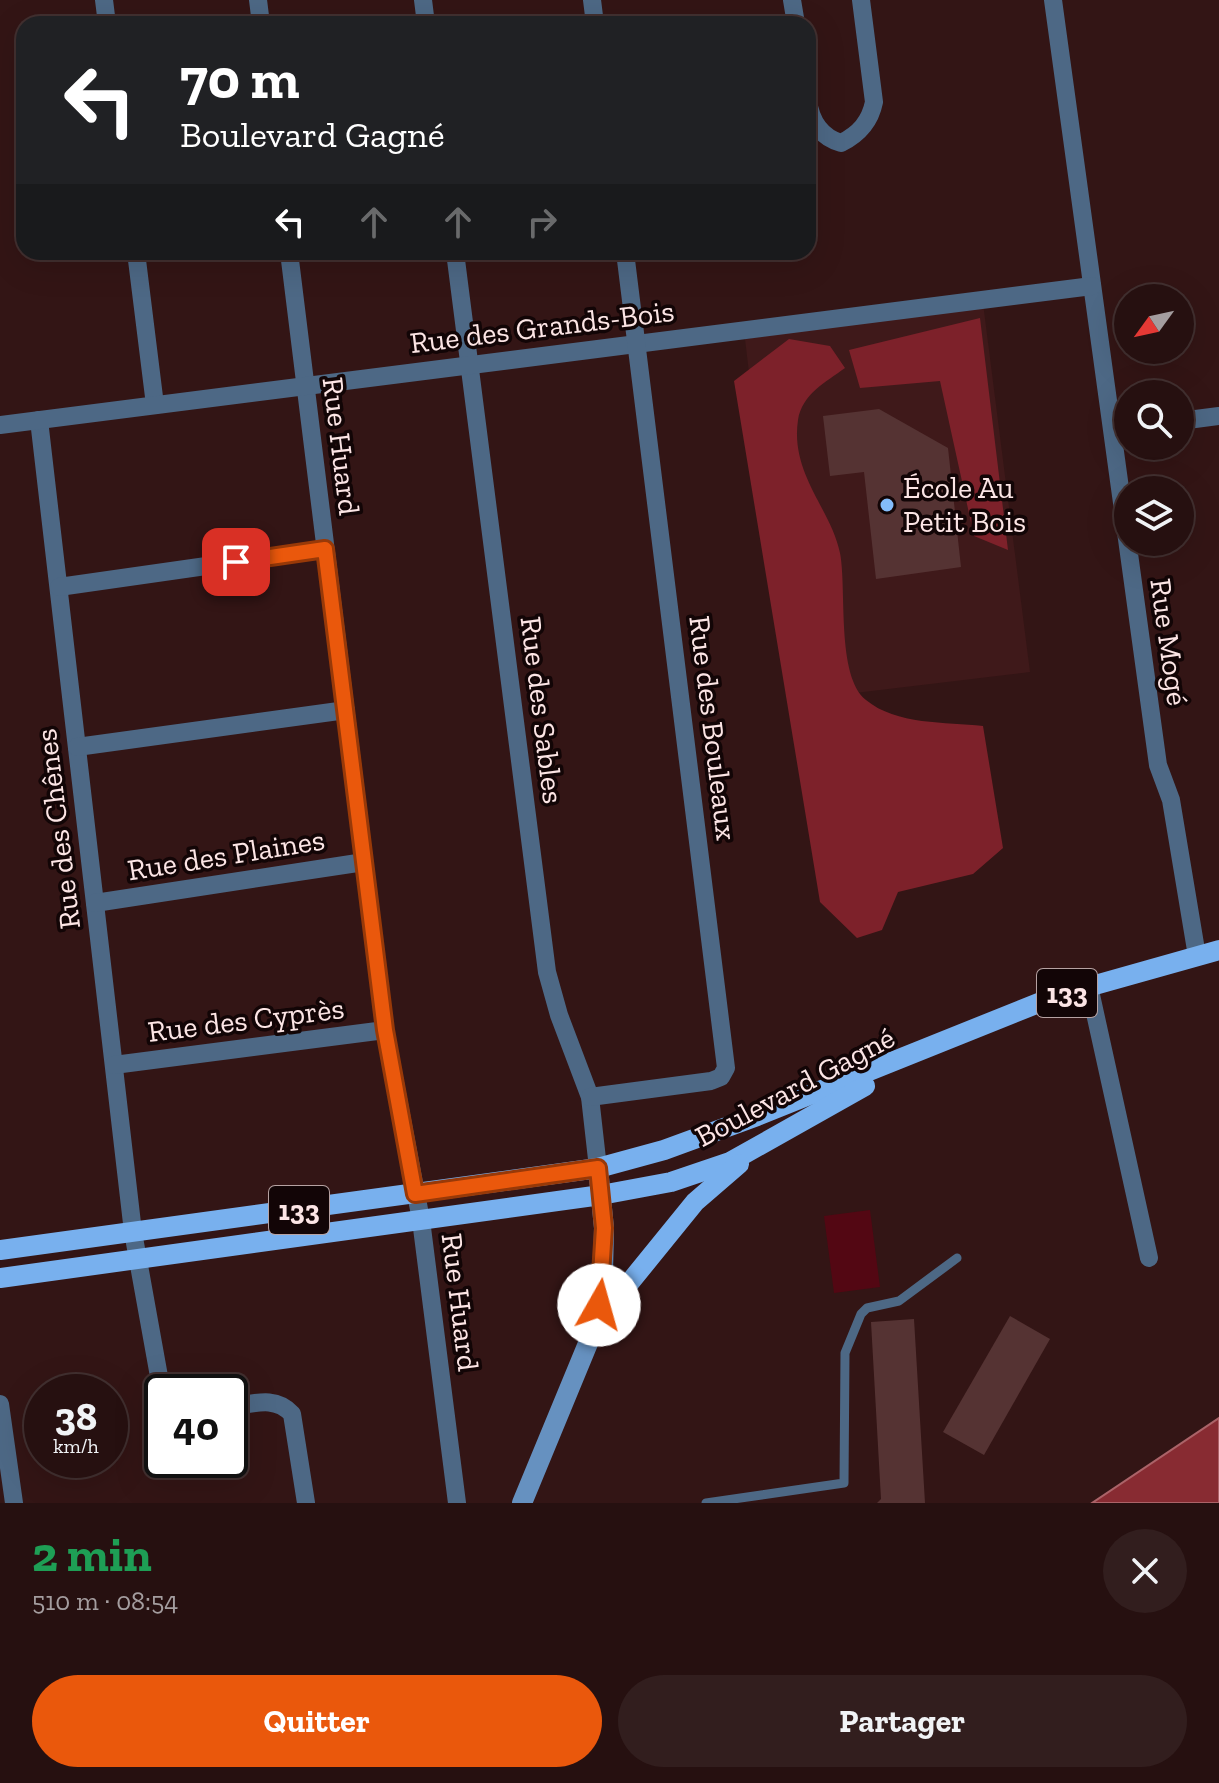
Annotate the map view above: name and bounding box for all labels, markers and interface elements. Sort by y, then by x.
text: 70 m [180,45,300,112]
icon: left [48,48,152,152]
text: Boulevard Gagné [180,113,445,156]
icon: left [268,200,312,244]
icon: ahead [352,200,396,244]
icon: ahead [436,200,480,244]
icon: right [520,200,564,244]
north arrow [1114,284,1194,364]
map controls [1114,284,1194,556]
street label: Rue des Grands-Bois [408,293,676,361]
street label: Rue Huard [315,375,367,518]
button: search [1114,380,1194,460]
place label: École Au Petit Bois [903,470,1026,540]
button: layers [1114,476,1194,556]
marker: École Au Petit Bois [878,496,896,514]
pin [202,528,270,596]
icon: arrive [214,540,258,584]
street label: Rue Mogé [1142,576,1196,708]
street label: Rue des Sables [513,614,571,806]
street label: Rue des Bouleaux [681,614,745,842]
street label: Rue des Chênes [28,727,88,931]
street label: Rue des Plaines [125,822,327,888]
road number: 133 [1037,969,1097,1017]
street label: Rue des Cyprès [146,990,346,1050]
street label: Boulevard Gagné [689,1019,901,1155]
road number: 133 [269,1186,329,1234]
street label: Rue Huard [434,1231,486,1374]
position arrow [557,1263,641,1347]
speed limit sign: 40 [144,1374,248,1478]
text: 38 [55,1392,97,1440]
text: km/h [53,1434,99,1458]
text: 2 min [32,1526,152,1583]
button: close [1103,1529,1187,1613]
text: 510 m · 08:54 [32,1585,178,1617]
button: Quitter [32,1675,602,1767]
button: Partager [618,1675,1187,1767]

